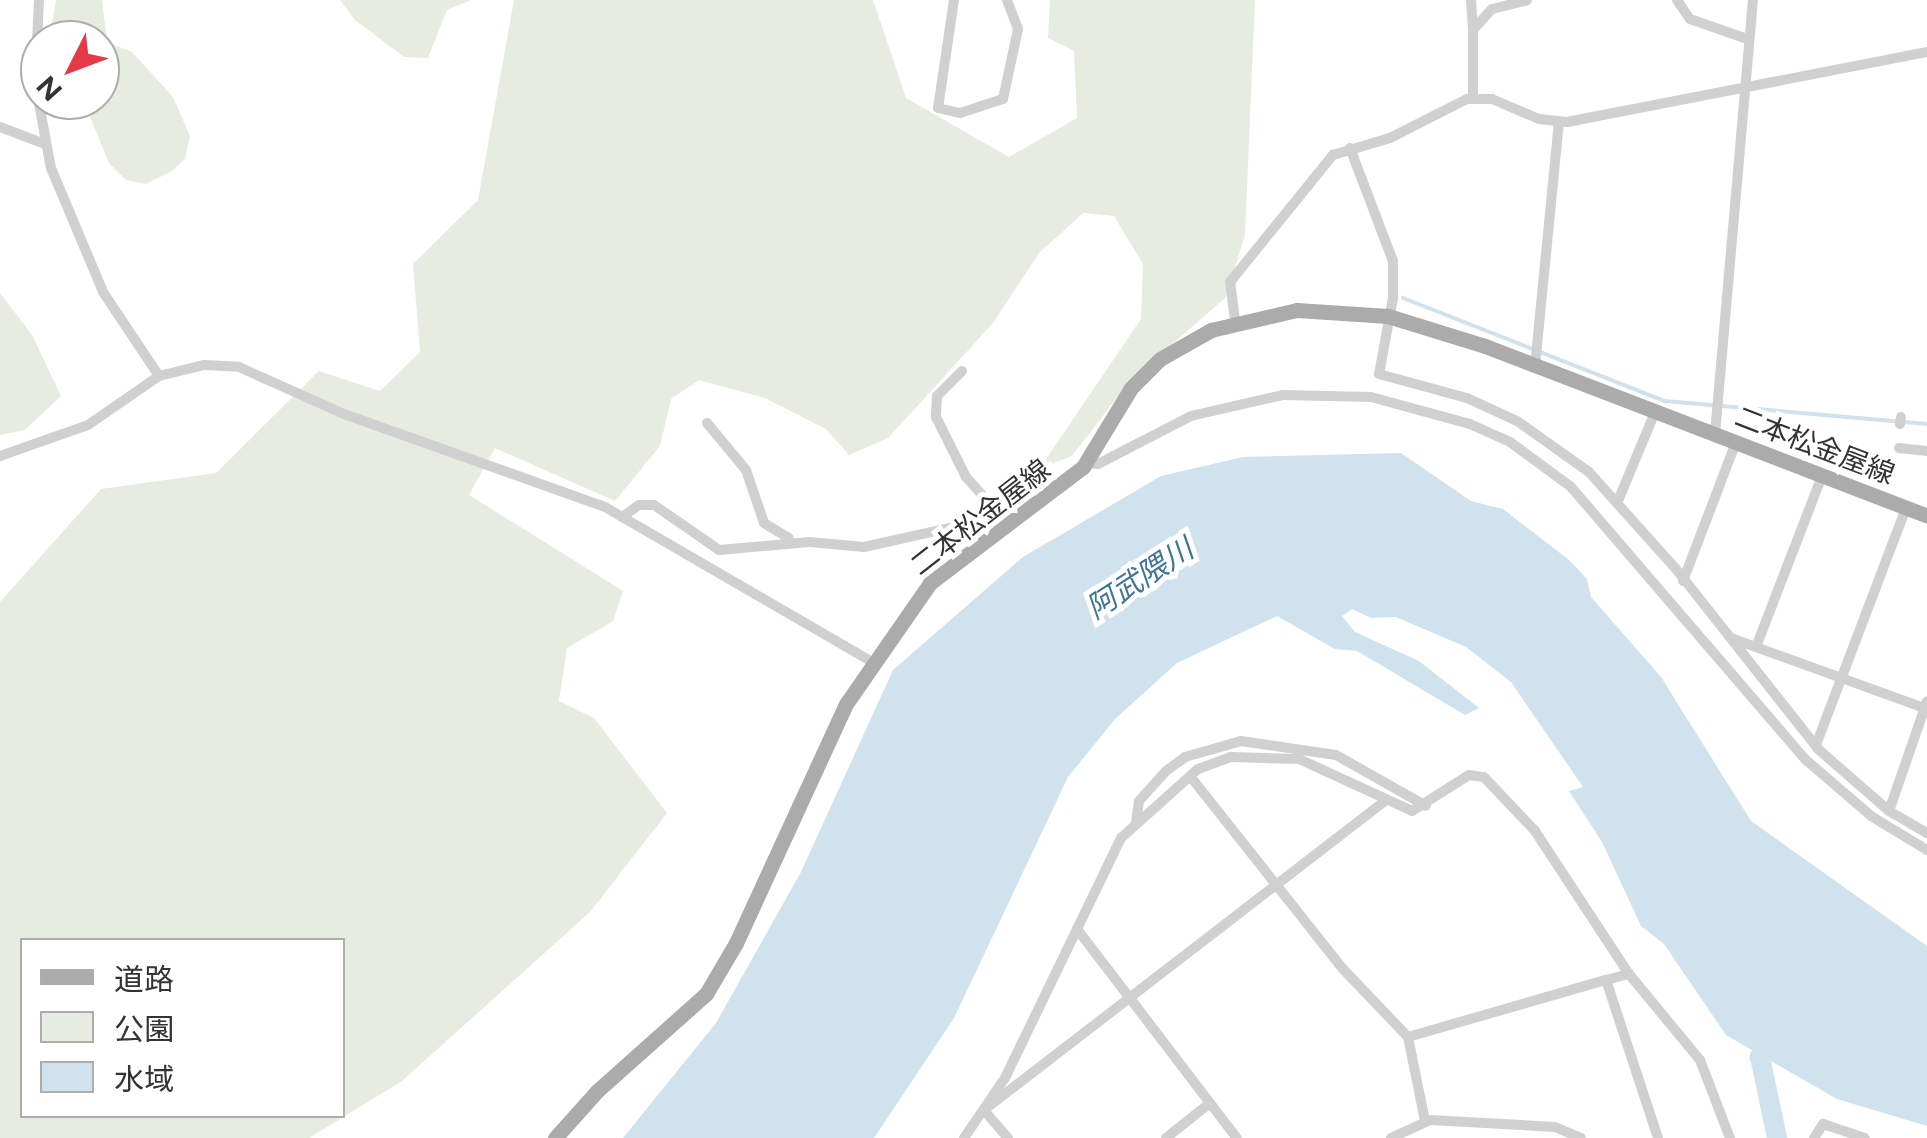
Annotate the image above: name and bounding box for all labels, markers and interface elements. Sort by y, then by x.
north arrow [20,20,120,120]
text: N [29,69,69,108]
street label: 二本松金屋線 [1731,399,1899,491]
street label: 二本松金屋線 [903,452,1057,582]
water label: 阿武隈川 [1080,531,1200,627]
legend [20,938,345,1118]
text: 道路 [114,961,174,998]
text: 公園 [114,1011,174,1048]
text: 水域 [114,1061,174,1098]

